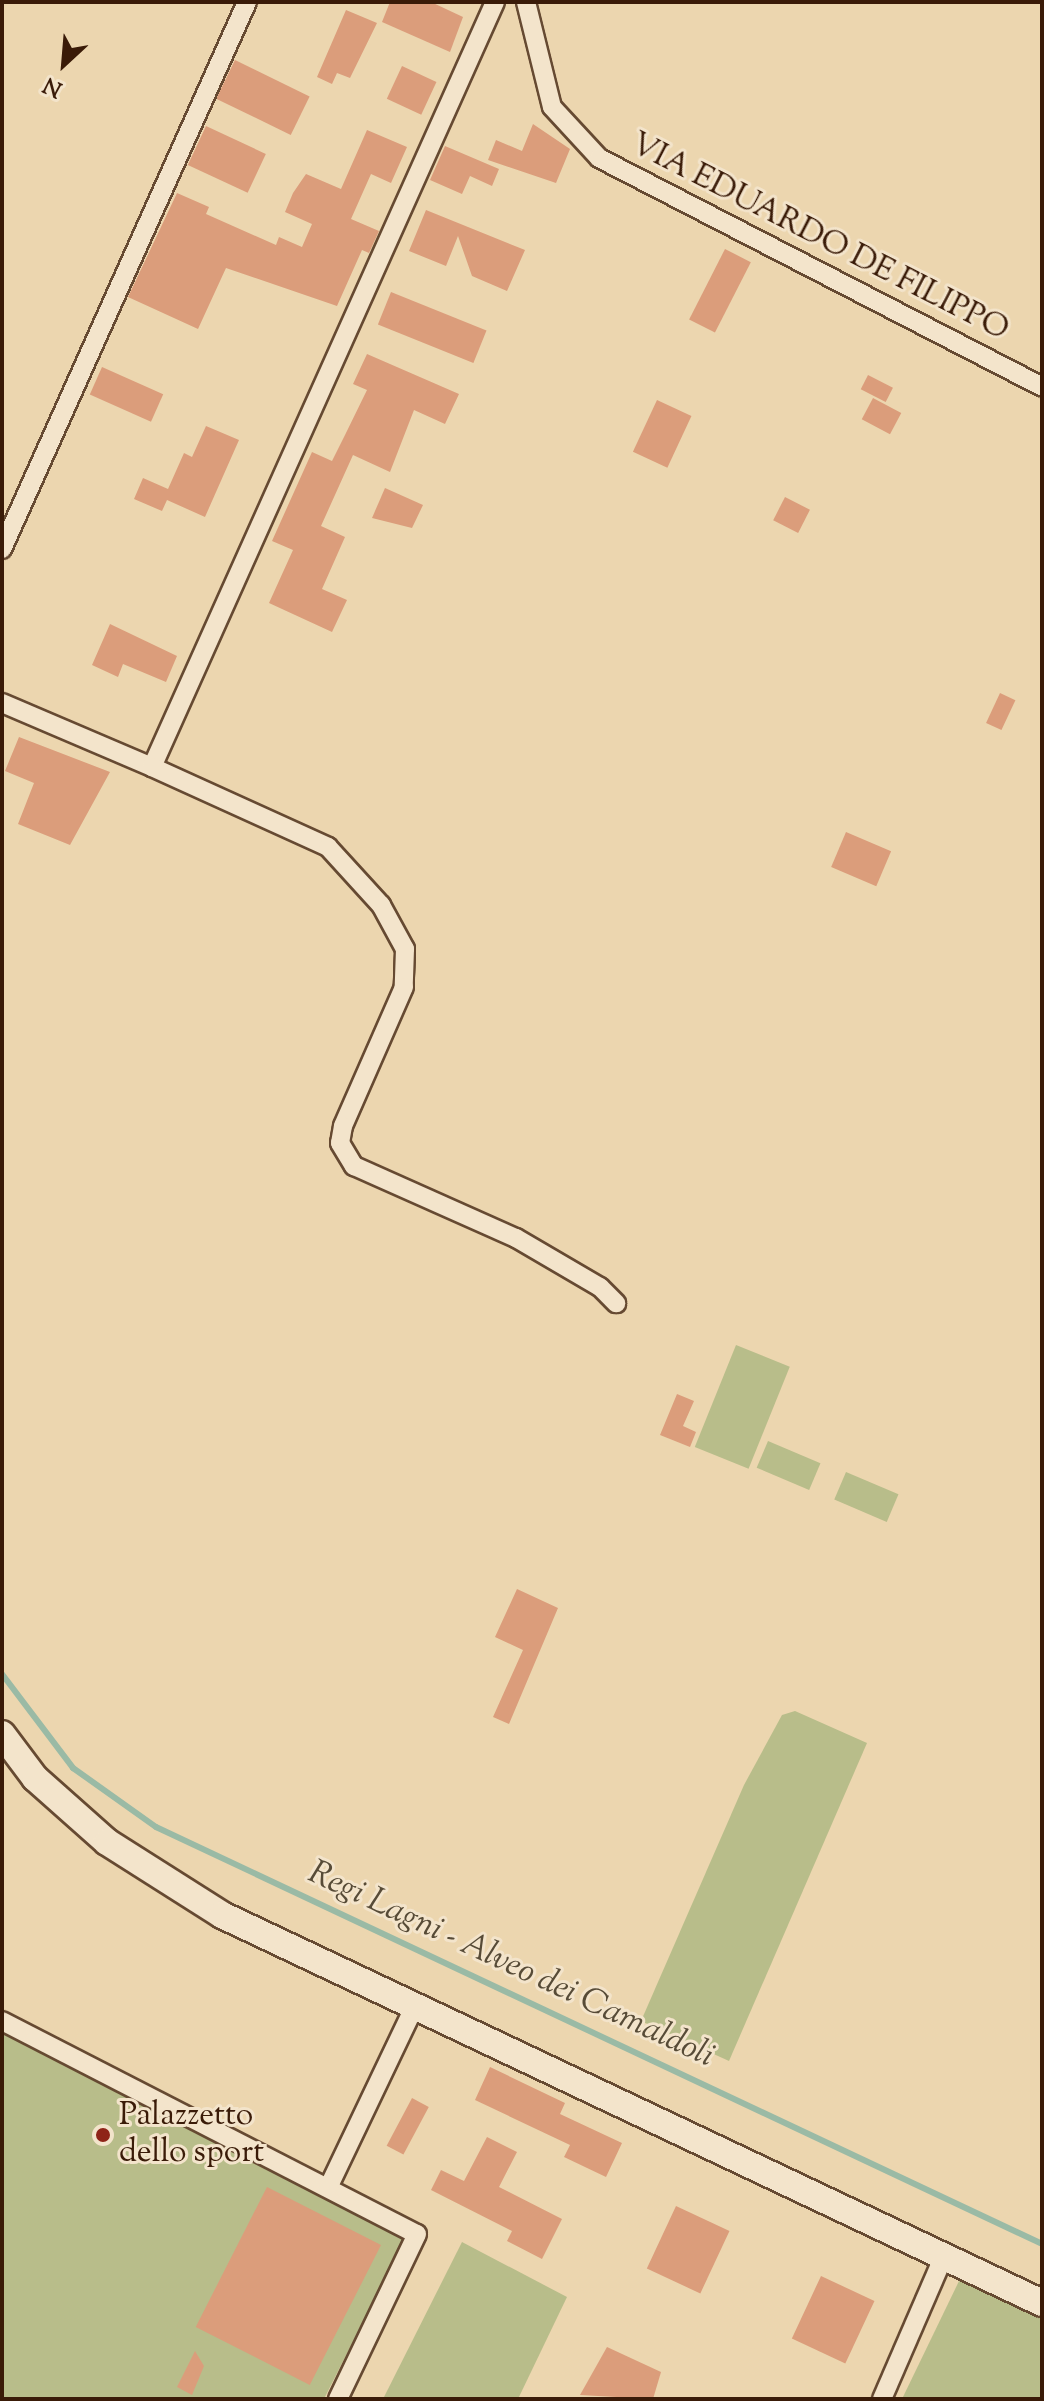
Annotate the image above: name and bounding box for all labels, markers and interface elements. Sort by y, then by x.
north arrow [24,24,104,104]
text: N [39,67,68,104]
street label: VIA EDUARDO DE FILIPPO [623,126,1015,350]
water label: Regi Lagni - Alveo dei Camaldoli [301,1853,721,2077]
place label: Palazzetto dello sport [119,2098,264,2173]
marker: Palazzetto dello sport [94,2126,112,2144]

